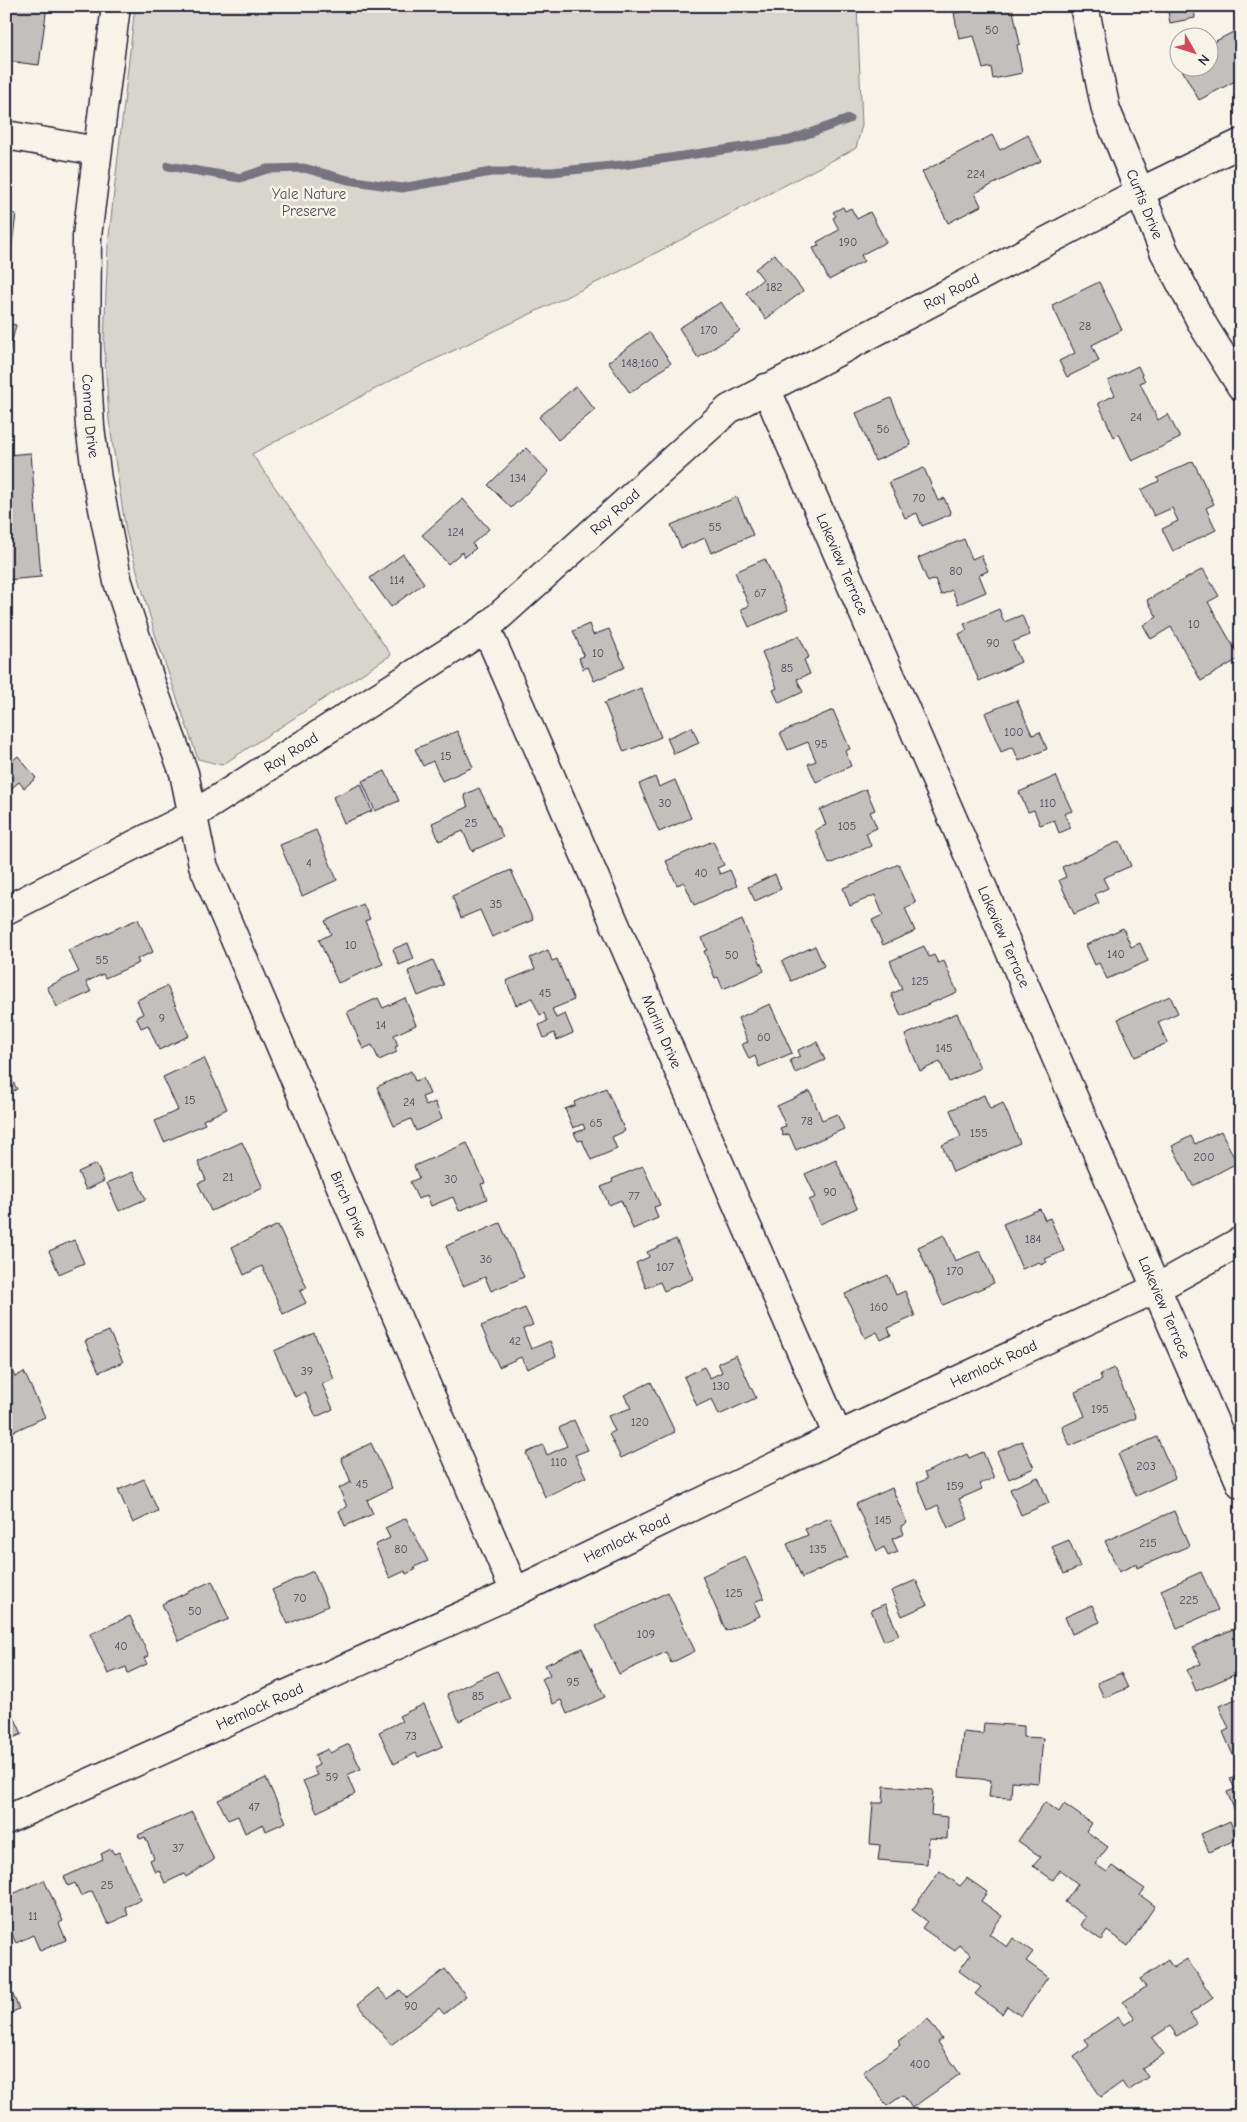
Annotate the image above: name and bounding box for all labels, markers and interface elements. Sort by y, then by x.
house number: 50 [985,23,999,37]
north arrow [1170,28,1220,78]
text: N [1194,51,1213,69]
street label: Curtis Drive [1122,166,1167,242]
house number: 224 [967,167,985,181]
park label: Yale Nature Preserve [272,185,347,220]
house number: 190 [839,235,857,249]
street label: Ray Road [920,269,982,314]
house number: 182 [765,280,783,294]
house number: 28 [1079,319,1091,333]
house number: 170 [700,323,718,337]
house number: 148;160 [621,356,659,370]
street label: Conrad Drive [78,374,103,460]
house number: 24 [1130,410,1142,424]
house number: 56 [876,422,890,436]
house number: 134 [510,471,527,485]
street label: Ray Road [586,485,644,539]
house number: 70 [913,491,925,505]
street label: Lakeview Terrace [812,511,872,618]
house number: 55 [708,520,722,534]
house number: 124 [448,525,465,539]
house number: 80 [949,564,963,578]
house number: 114 [389,573,405,587]
house number: 67 [754,586,766,600]
house number: 10 [1188,617,1200,631]
house number: 90 [986,636,1000,650]
house number: 10 [592,646,604,660]
house number: 85 [781,661,793,675]
house number: 100 [1004,725,1024,739]
street label: Ray Road [261,729,321,776]
house number: 95 [815,737,827,751]
house number: 15 [440,749,452,763]
house number: 30 [658,796,672,810]
house number: 110 [1040,796,1056,810]
house number: 25 [465,816,477,830]
house number: 105 [838,819,856,833]
house number: 4 [306,856,312,870]
house number: 40 [694,866,708,880]
street label: Lakeview Terrace [974,883,1034,991]
house number: 35 [490,897,502,911]
house number: 10 [345,938,357,952]
house number: 140 [1107,947,1125,961]
house number: 50 [725,948,739,962]
house number: 55 [95,953,109,967]
house number: 125 [911,974,929,988]
house number: 45 [539,986,551,1000]
street label: Marlin Drive [638,992,686,1071]
house number: 9 [159,1011,165,1025]
house number: 14 [376,1018,386,1032]
house number: 60 [757,1030,771,1044]
house number: 145 [935,1041,953,1055]
house number: 15 [184,1093,196,1107]
house number: 24 [403,1095,415,1109]
house number: 78 [801,1114,813,1128]
house number: 65 [589,1116,603,1130]
house number: 155 [970,1126,988,1140]
house number: 200 [1194,1150,1214,1164]
street label: Birch Drive [326,1168,371,1241]
house number: 21 [222,1170,234,1184]
house number: 30 [444,1172,458,1186]
house number: 90 [823,1185,837,1199]
house number: 77 [628,1189,640,1203]
house number: 184 [1025,1232,1042,1246]
house number: 36 [480,1252,492,1266]
street label: Lakeview Terrace [1135,1254,1195,1361]
house number: 107 [656,1260,674,1274]
house number: 170 [946,1264,964,1278]
house number: 160 [870,1300,888,1314]
house number: 42 [509,1334,521,1348]
street label: Hemlock Road [947,1336,1040,1392]
house number: 39 [301,1364,313,1378]
house number: 130 [712,1379,730,1393]
house number: 195 [1091,1402,1109,1416]
house number: 120 [631,1415,649,1429]
house number: 110 [551,1455,567,1469]
house number: 203 [1136,1459,1156,1473]
house number: 45 [356,1477,368,1491]
house number: 159 [946,1479,964,1493]
street label: Hemlock Road [581,1509,673,1566]
house number: 145 [874,1513,892,1527]
house number: 215 [1139,1536,1157,1550]
house number: 80 [394,1542,408,1556]
house number: 135 [809,1542,827,1556]
house number: 125 [725,1586,743,1600]
house number: 70 [294,1591,306,1605]
house number: 225 [1179,1593,1199,1607]
house number: 50 [188,1604,202,1618]
house number: 109 [637,1627,655,1641]
house number: 40 [114,1639,128,1653]
house number: 95 [567,1675,579,1689]
street label: Hemlock Road [213,1679,306,1734]
house number: 85 [472,1689,484,1703]
house number: 73 [405,1729,417,1743]
house number: 59 [326,1770,338,1784]
house number: 47 [248,1800,260,1814]
house number: 37 [172,1841,184,1855]
house number: 25 [101,1878,113,1892]
house number: 11 [28,1909,38,1923]
house number: 90 [404,1999,418,2013]
house number: 400 [910,2057,930,2071]

